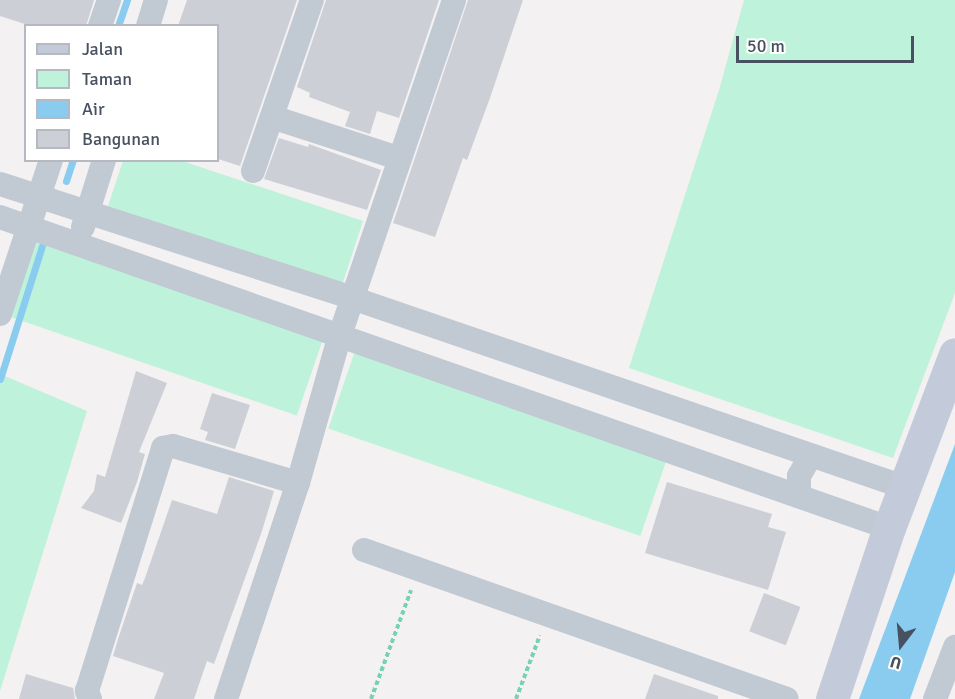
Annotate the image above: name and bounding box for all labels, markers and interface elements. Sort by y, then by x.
legend [24,24,219,162]
scale bar [739,24,918,62]
text: 50 m [747,35,785,57]
text: Jalan [82,38,123,60]
text: Taman [82,68,132,90]
text: Air [82,98,105,120]
text: Bangunan [82,128,160,150]
north arrow [871,615,931,675]
text: U [888,651,904,673]

